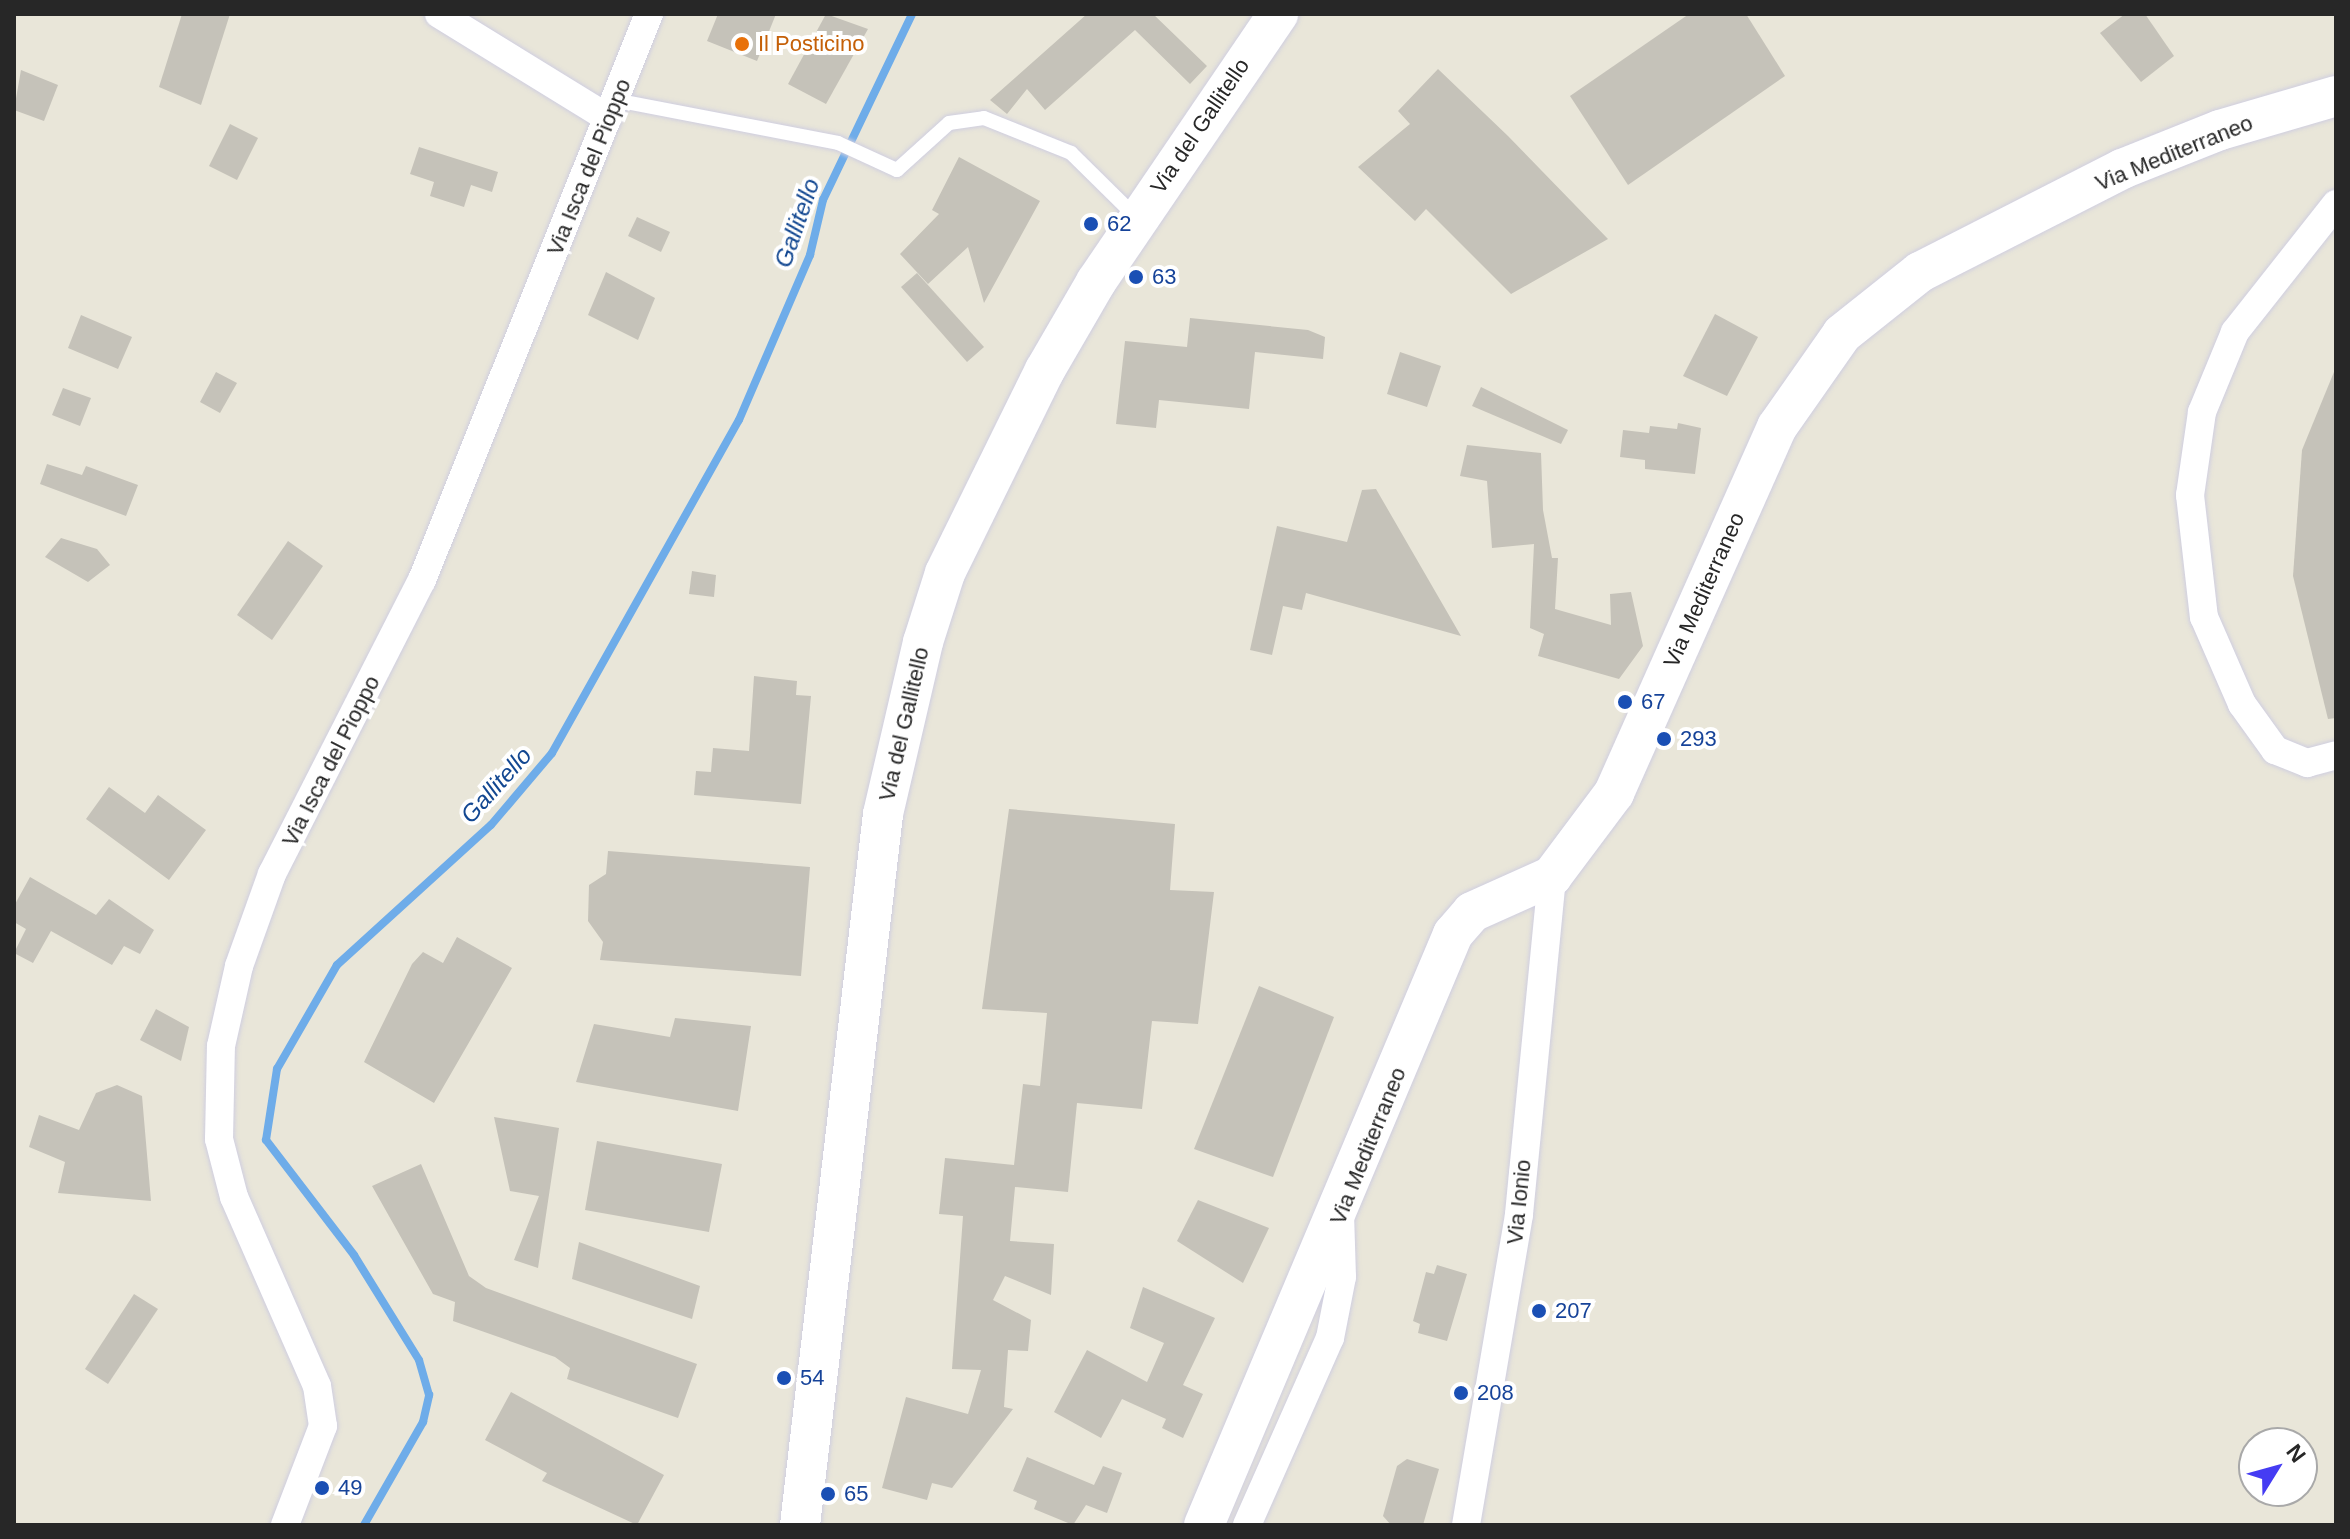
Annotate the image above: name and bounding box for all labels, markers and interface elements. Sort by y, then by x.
place label: Il Posticino [758,31,864,57]
marker: Il Posticino [733,35,751,53]
street label: Via del Gallitello [1145,53,1255,199]
street label: Via Isca del Pioppo [542,75,636,259]
street label: Via Mediterraneo [2092,109,2256,197]
water label: Gallitello [768,175,826,271]
place label: 62 [1107,211,1131,237]
marker: 62 [1082,215,1100,233]
place label: 63 [1152,264,1176,290]
marker: 63 [1127,268,1145,286]
street label: Via Mediterraneo [1658,508,1750,672]
street label: Via del Gallitello [873,644,935,804]
street label: Via Isca del Pioppo [277,671,385,851]
place label: 67 [1641,689,1665,715]
marker: 67 [1616,693,1634,711]
place label: 293 [1680,726,1717,752]
marker: 293 [1655,730,1673,748]
water label: Gallitello [455,741,537,829]
street label: Via Mediterraneo [1324,1064,1412,1228]
street label: Via Ionio [1501,1158,1537,1246]
place label: 207 [1555,1298,1592,1324]
marker: 207 [1530,1302,1548,1320]
place label: 54 [800,1365,824,1391]
marker: 54 [775,1369,793,1387]
place label: 208 [1477,1380,1514,1406]
marker: 208 [1452,1384,1470,1402]
north arrow [2238,1427,2318,1507]
text: N [2281,1440,2311,1467]
place label: 49 [338,1475,362,1501]
marker: 49 [313,1479,331,1497]
place label: 65 [844,1481,868,1507]
marker: 65 [819,1485,837,1503]

